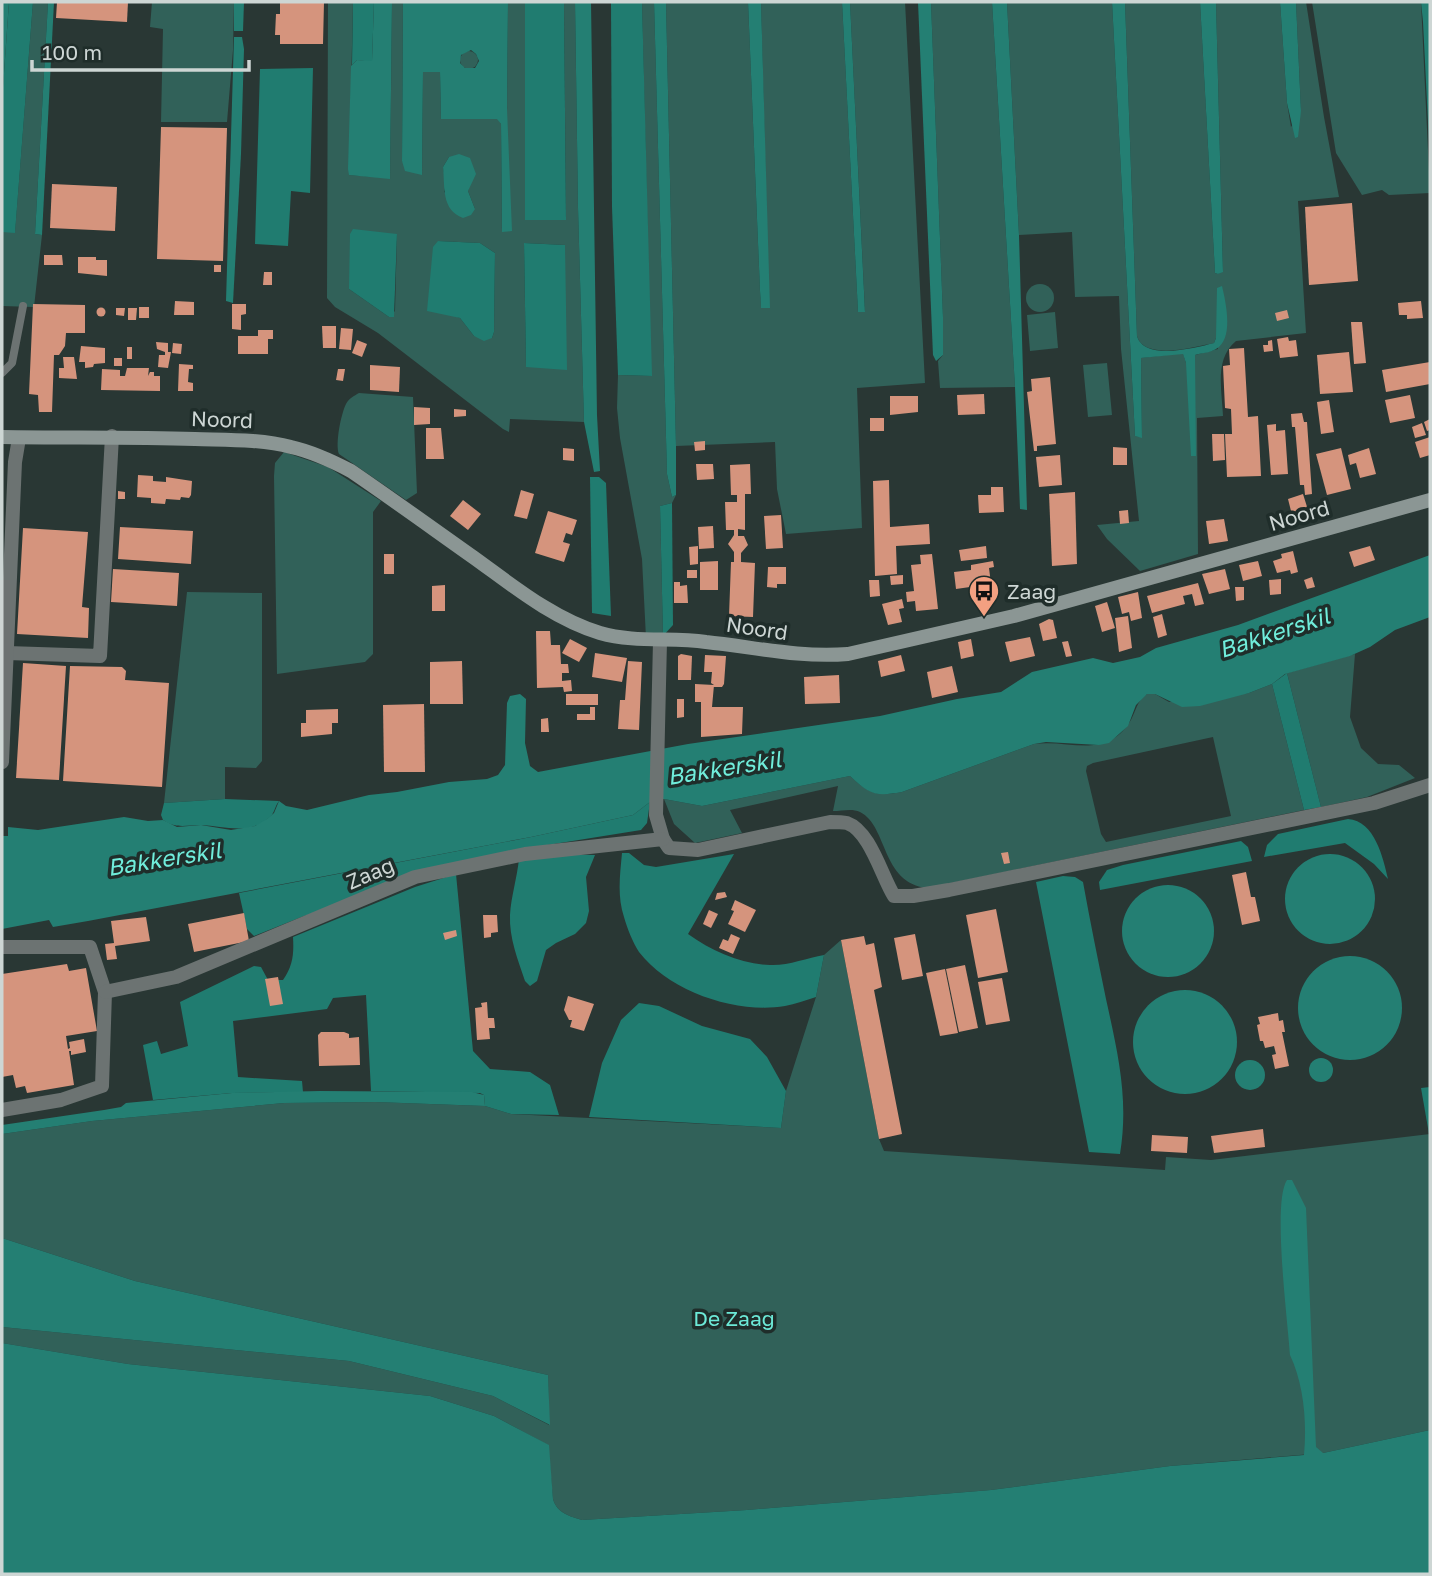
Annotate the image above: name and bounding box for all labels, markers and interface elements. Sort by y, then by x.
scale bar [32,28,248,72]
text: 100 m [42,39,102,65]
street label: Noord [191,405,253,433]
street label: Noord [1266,494,1332,536]
bus stop icon: Zaag [967,574,1001,618]
place label: Zaag [1007,578,1056,604]
water label: Bakkerskil [1215,600,1335,663]
street label: Noord [724,611,790,645]
water label: Bakkerskil [665,744,785,790]
water label: Bakkerskil [105,835,225,881]
street label: Zaag [342,851,398,895]
park label: De Zaag [693,1305,775,1331]

